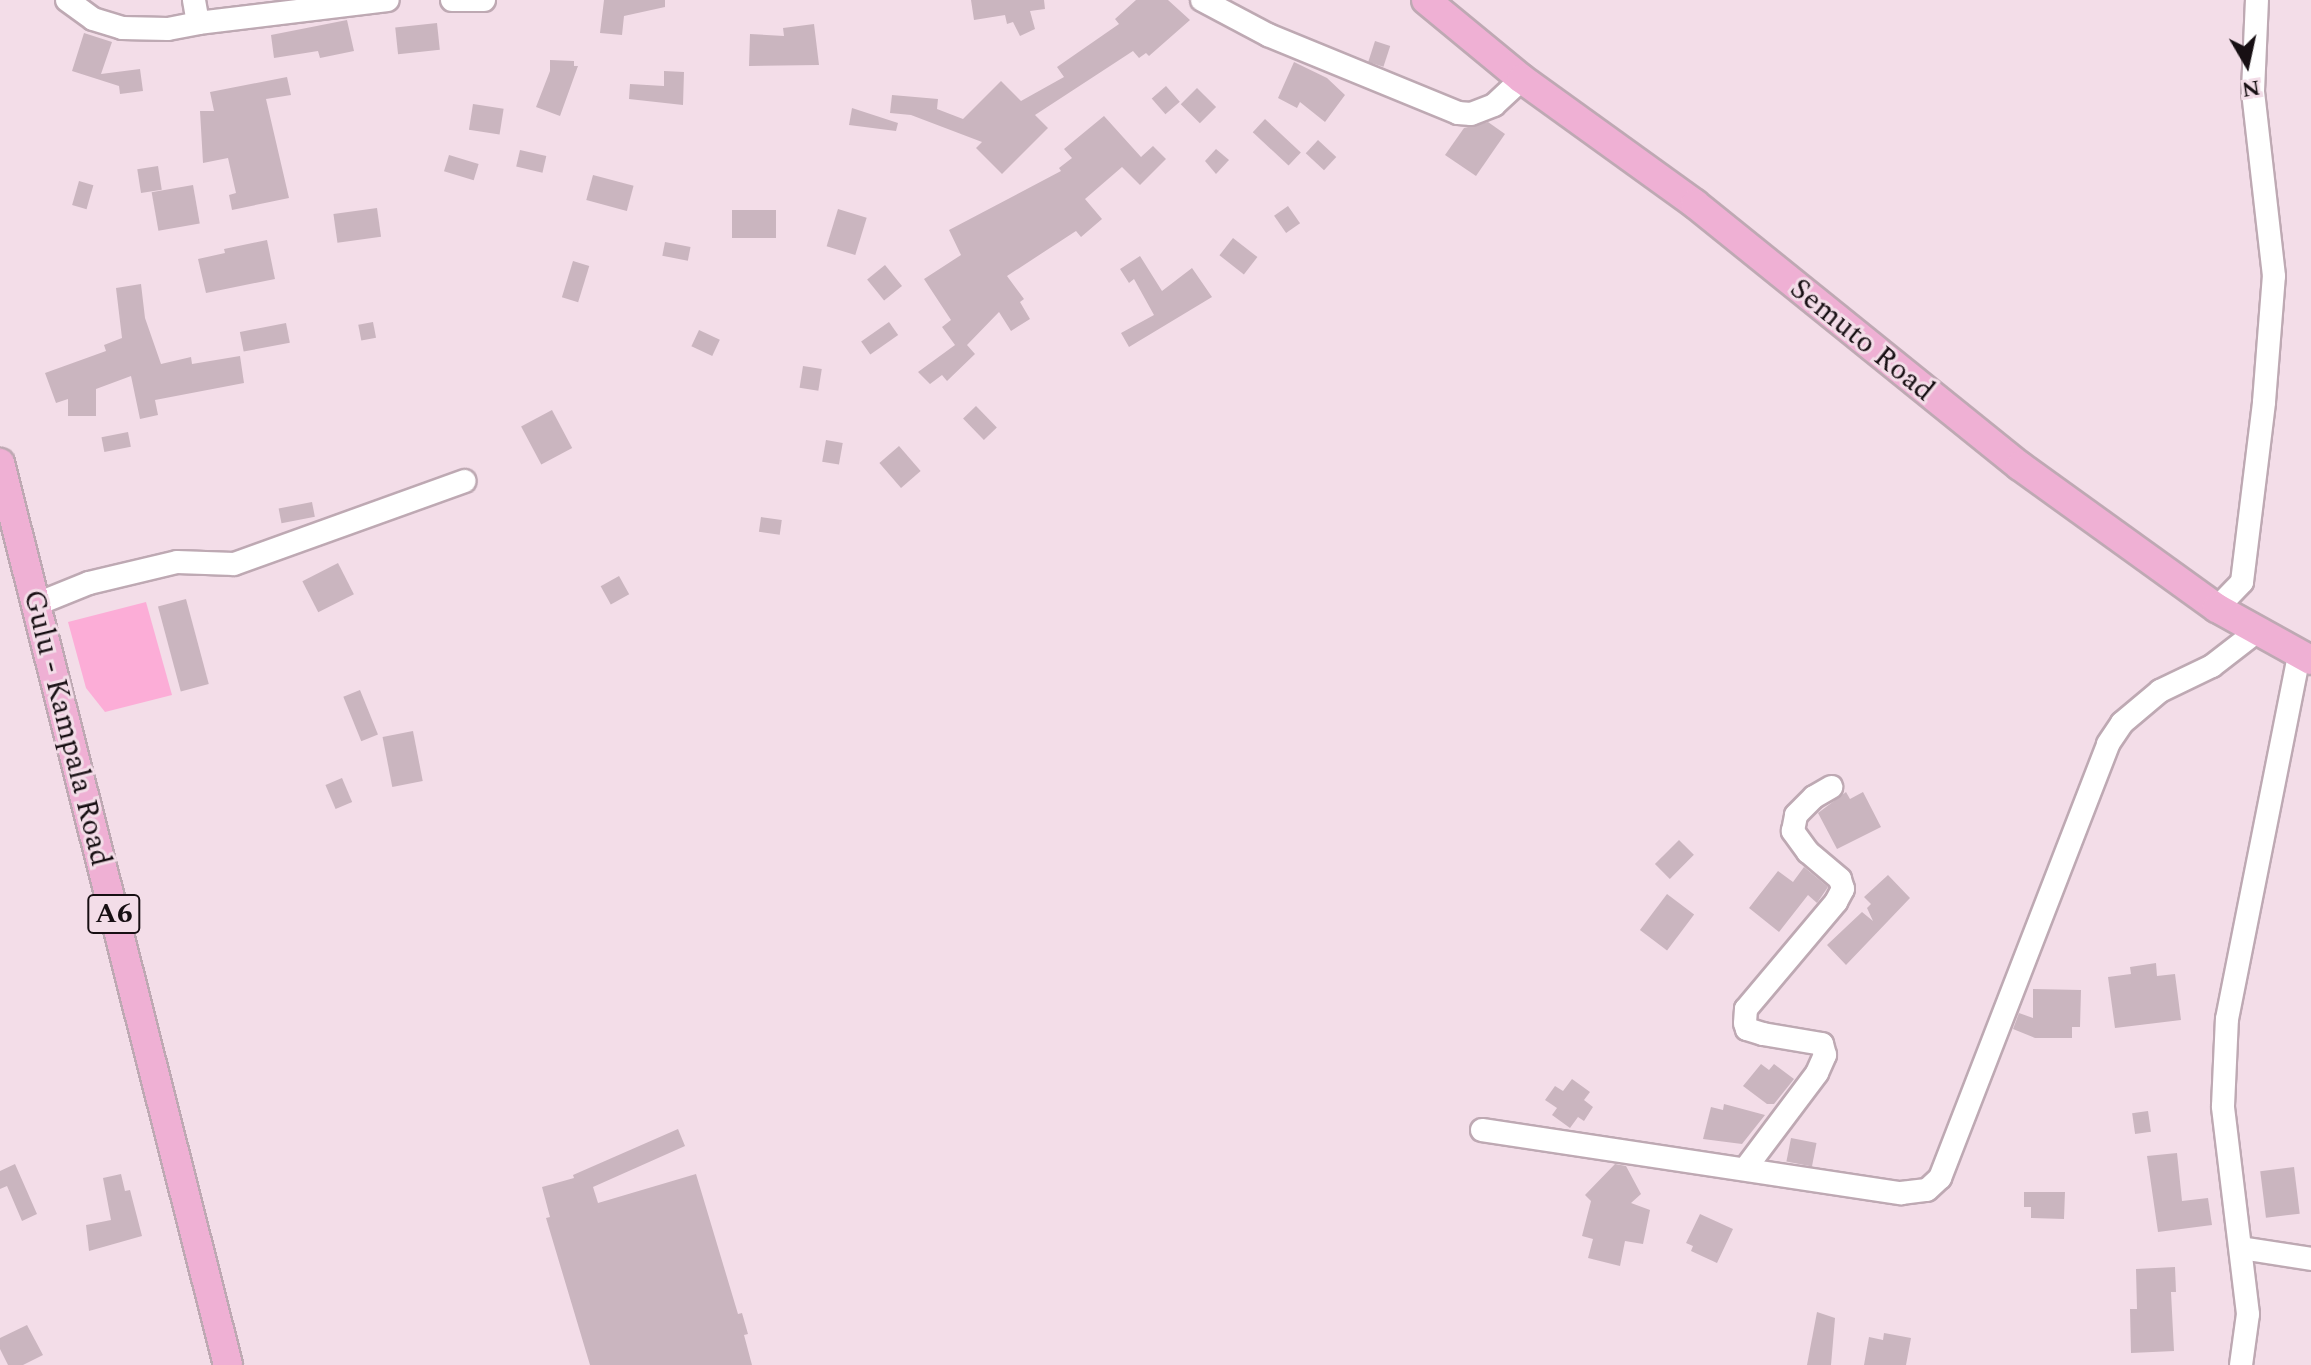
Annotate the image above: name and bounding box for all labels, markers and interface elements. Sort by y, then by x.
north arrow [2207,24,2287,104]
text: N [2239,70,2262,106]
street label: Semuto Road [1782,271,1942,409]
street label: Gulu - Kampala Road [15,586,119,870]
road number: A6 [86,890,142,938]

